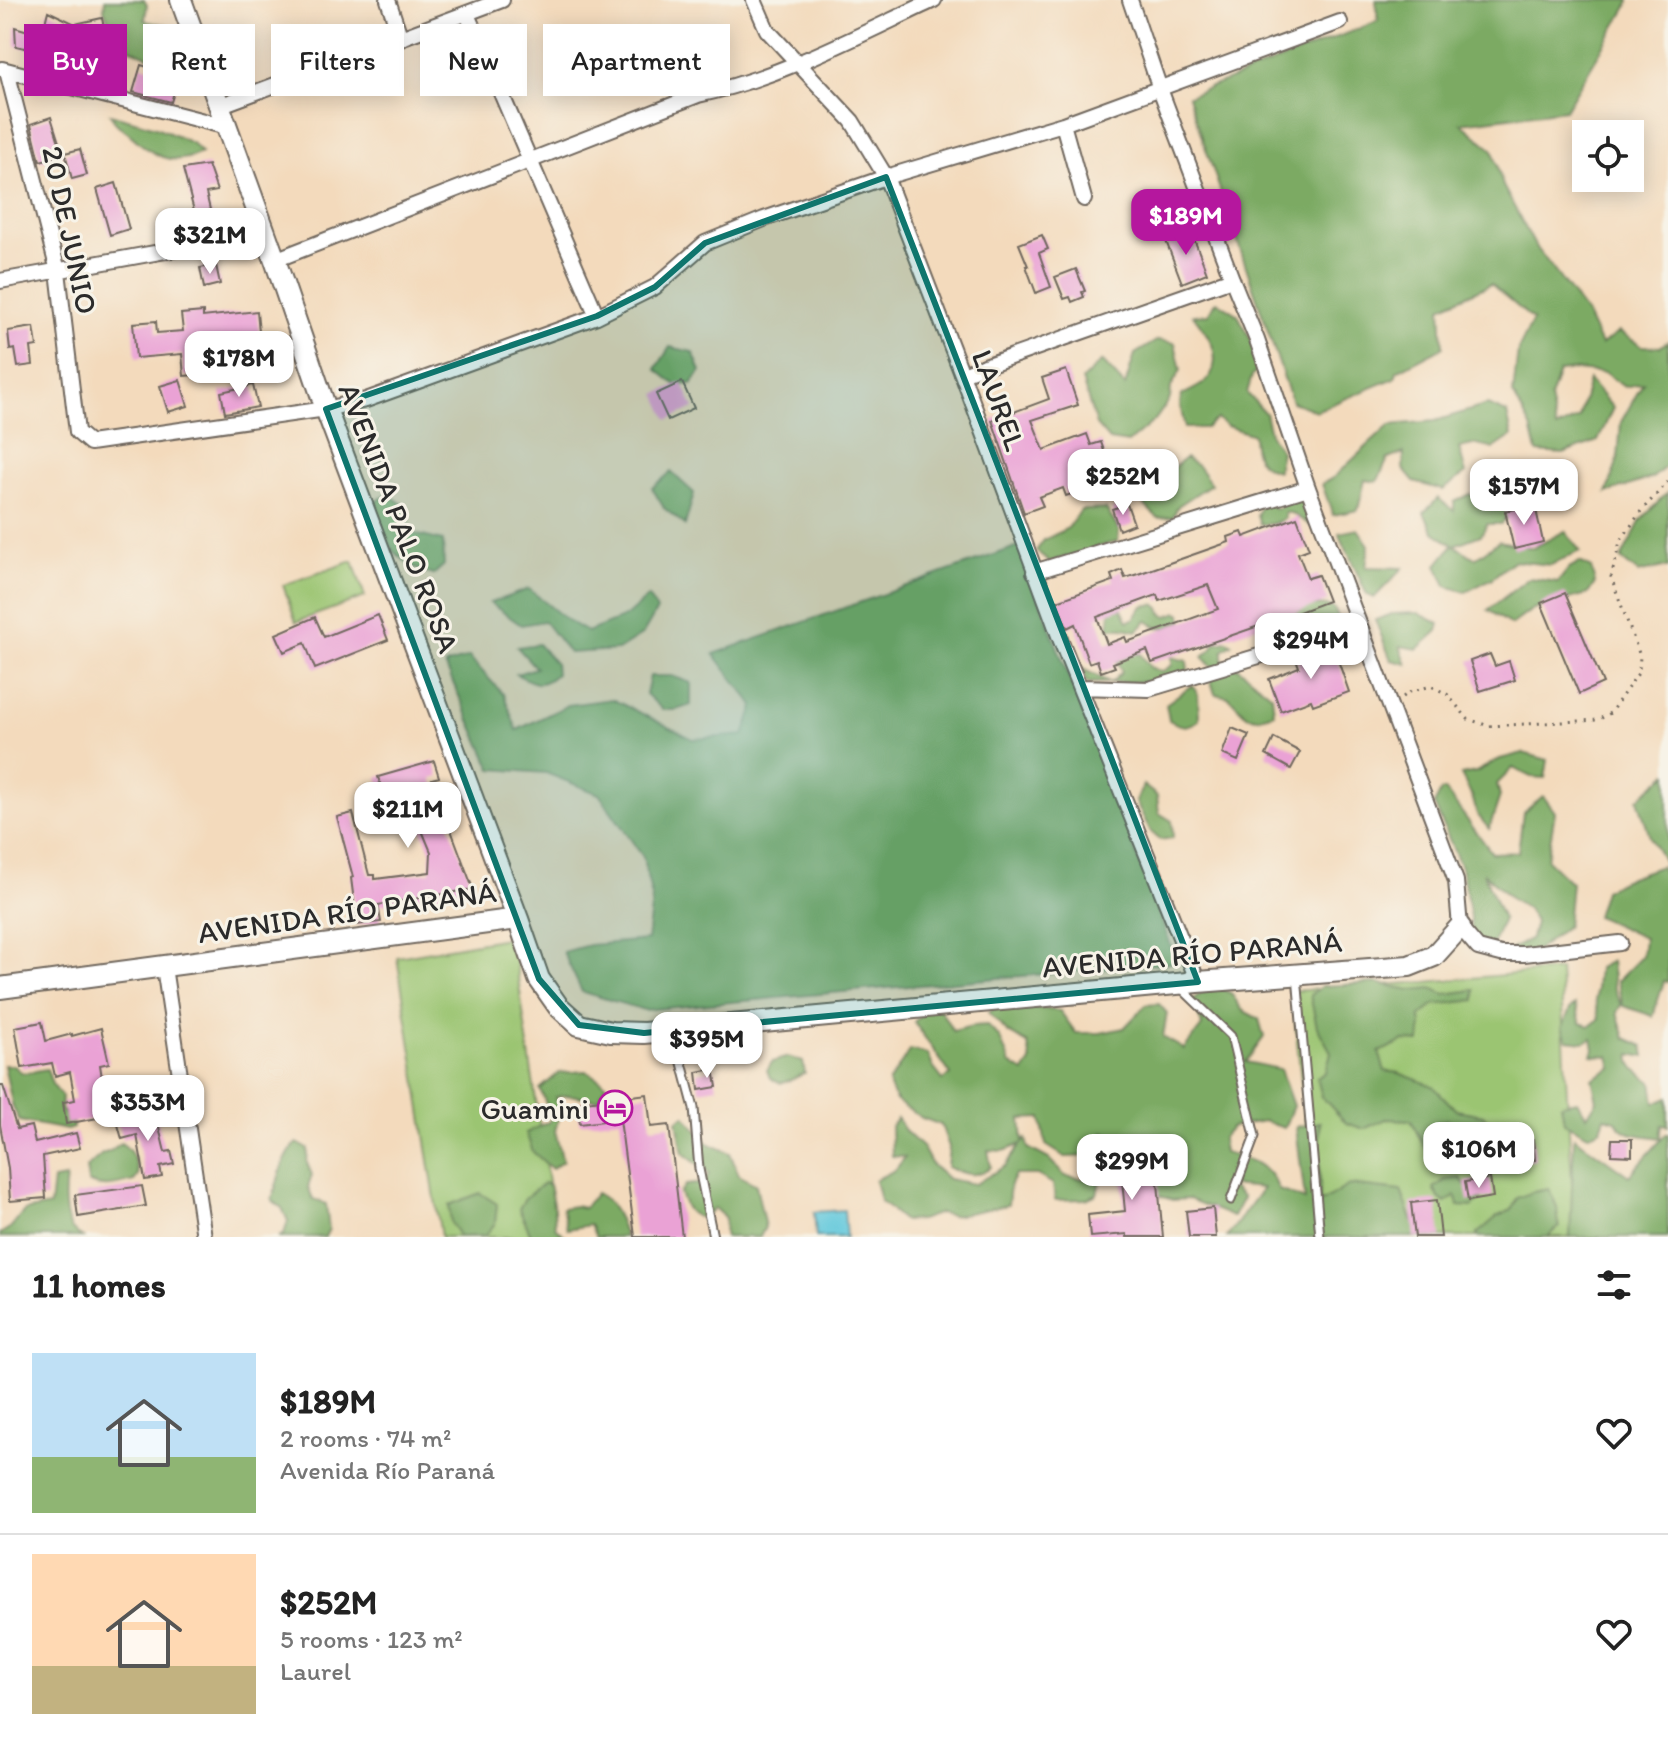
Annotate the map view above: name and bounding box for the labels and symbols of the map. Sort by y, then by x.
street label: 20 DE JUNIO [34,142,106,318]
pin: $189M [1130,189,1242,257]
pin: $321M [154,208,266,276]
pin: $178M [183,331,295,399]
street label: LAUREL [964,345,1034,455]
street label: AVENIDA PALO ROSA [330,378,468,658]
pin: $252M [1067,449,1179,517]
pin: $157M [1468,459,1580,527]
pin: $294M [1255,613,1367,681]
pin: $211M [352,782,464,850]
street label: AVENIDA RÍO PARANÁ [195,873,499,951]
street label: AVENIDA RÍO PARANÁ [1040,922,1344,986]
pin: $395M [651,1012,763,1080]
pin: $353M [92,1075,204,1143]
hotel icon: Guamini [596,1089,634,1127]
place label: Guamini [480,1090,589,1127]
pin: $106M [1423,1122,1535,1190]
pin: $299M [1076,1134,1188,1202]

